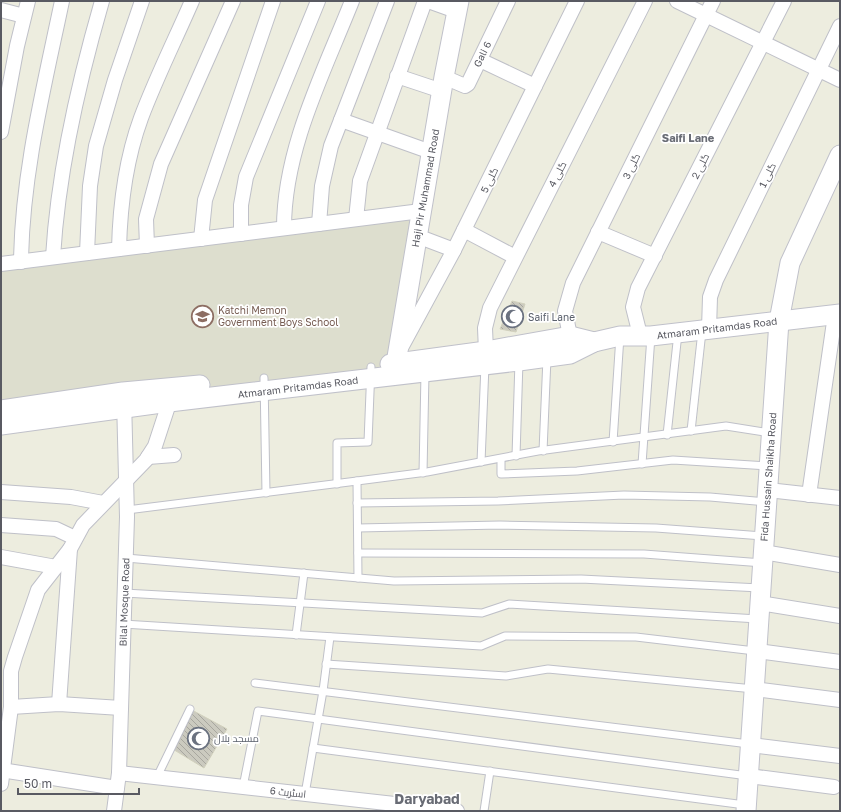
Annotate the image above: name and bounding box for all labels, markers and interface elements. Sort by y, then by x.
street label: Gali 6 [471,39,493,69]
street label: Haji Pir Muhammad Road [409,128,441,248]
district label: Saifi Lane [662,131,715,144]
street label: گلی 3 [620,151,643,181]
street label: گلی 2 [689,151,712,181]
street label: گلی 4 [545,159,569,189]
street label: گلی 1 [756,161,779,190]
street label: گلی 5 [478,165,501,195]
school or university icon: Katchi Memon Government Boys School [190,303,216,329]
place label: Katchi Memon Government Boys School [218,304,338,328]
mosque icon: Saifi Lane [500,304,526,330]
place label: Saifi Lane [528,311,575,323]
street label: Atmaram Pritamdas Road [656,315,778,341]
street label: Atmaram Pritamdas Road [237,374,359,400]
street label: Fida Hussain Shaikha Road [757,412,779,542]
street label: Bilal Mosque Road [116,557,132,647]
mosque icon: مسجد بلال [186,725,212,751]
place label: مسجد بلال [214,732,259,745]
scale bar [18,770,139,796]
text: 50 m [24,776,52,791]
street label: اسٹریٹ 6 [269,784,307,800]
district label: Daryabad [394,790,460,807]

